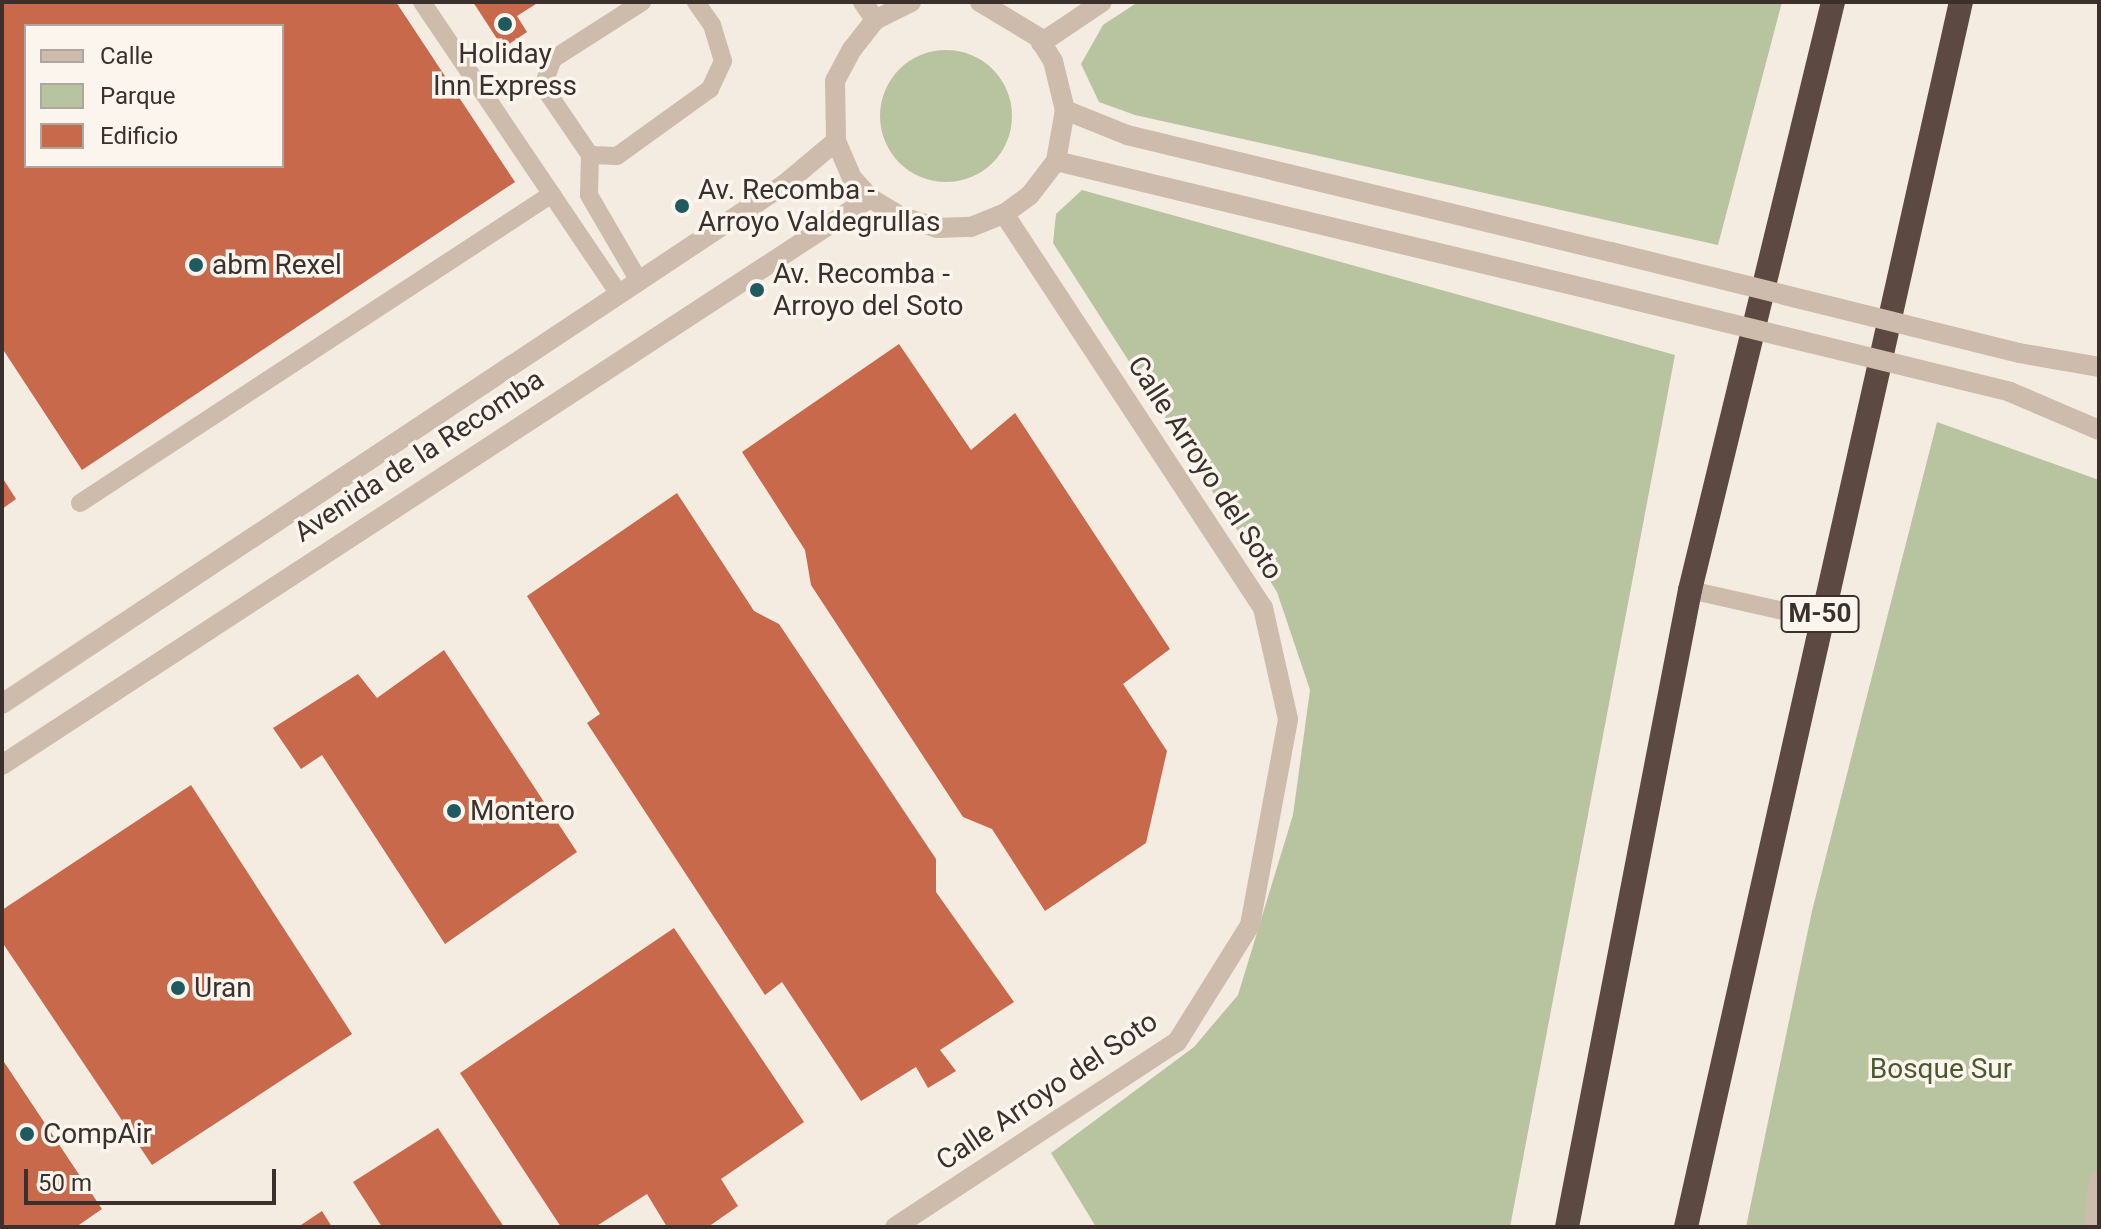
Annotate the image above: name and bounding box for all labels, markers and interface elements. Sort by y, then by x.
marker: Holiday Inn Express [496,15,514,33]
legend [24,24,284,168]
place label: Holiday Inn Express [433,37,577,103]
text: Calle [100,42,153,70]
text: Parque [100,82,176,110]
text: Edificio [100,122,178,150]
place label: Av. Recomba - Arroyo Valdegrullas [698,173,941,239]
marker: Av. Recomba - Arroyo Valdegrullas [673,197,691,215]
place label: abm Rexel [212,248,342,282]
marker: abm Rexel [187,256,205,274]
place label: Av. Recomba - Arroyo del Soto [773,257,964,323]
marker: Av. Recomba - Arroyo del Soto [748,281,766,299]
street label: Calle Arroyo del Soto [1120,350,1290,586]
street label: Avenida de la Recomba [288,363,550,549]
road number: M-50 [1780,592,1860,636]
place label: Montero [470,794,575,828]
marker: Montero [445,802,463,820]
place label: Uran [194,971,252,1005]
marker: Uran [169,979,187,997]
street label: Calle Arroyo del Soto [930,1005,1164,1177]
park label: Bosque Sur [1870,1052,2012,1086]
place label: CompAir [43,1117,152,1151]
marker: CompAir [18,1125,36,1143]
scale bar [28,1153,280,1203]
text: 50 m [38,1169,92,1197]

